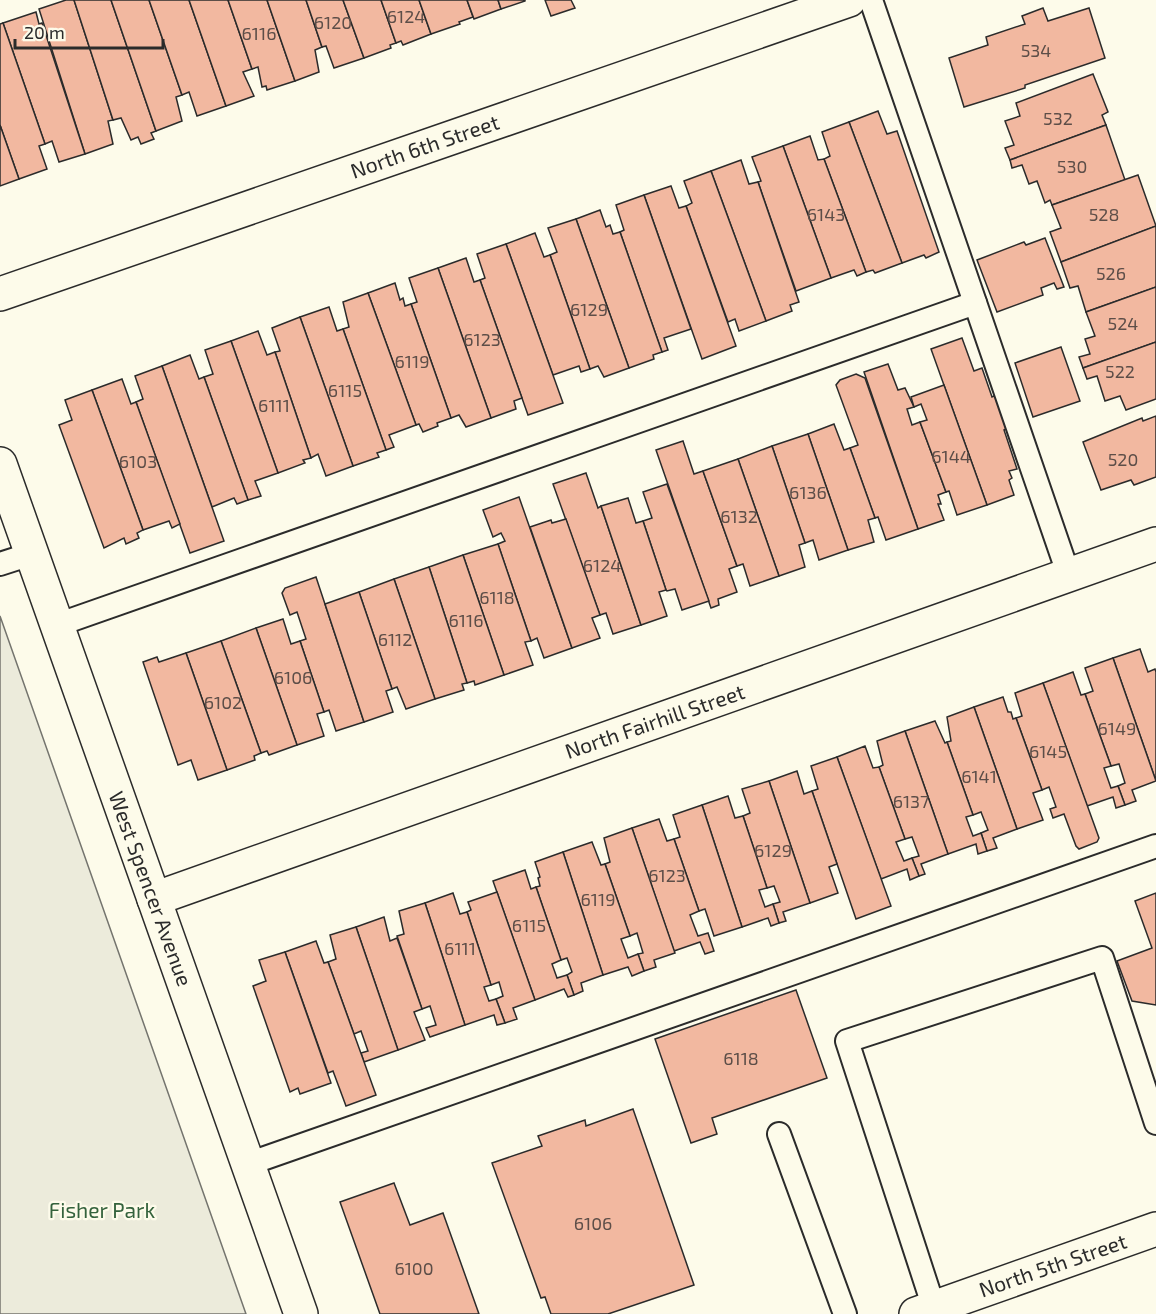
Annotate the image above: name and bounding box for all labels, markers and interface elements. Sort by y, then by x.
house number: 6124 [387,5,425,27]
house number: 6120 [314,11,352,33]
scale bar [15,12,164,50]
text: 20 m [24,21,65,43]
house number: 6116 [242,22,276,44]
house number: 534 [1021,39,1051,61]
house number: 532 [1043,107,1073,129]
street label: North 6th Street [347,108,502,183]
house number: 530 [1057,155,1087,177]
house number: 6143 [807,203,845,225]
house number: 528 [1089,203,1119,225]
house number: 526 [1096,262,1126,284]
house number: 6129 [570,298,608,320]
house number: 524 [1108,312,1138,334]
house number: 6123 [463,328,501,350]
house number: 6119 [395,350,429,372]
house number: 522 [1105,360,1135,382]
house number: 6115 [328,379,362,401]
house number: 6111 [258,394,290,416]
house number: 6144 [931,445,971,467]
house number: 520 [1108,448,1138,470]
house number: 6103 [119,450,157,472]
house number: 6136 [789,481,827,503]
house number: 6132 [720,505,758,527]
house number: 6124 [583,554,621,576]
house number: 6118 [479,586,515,608]
house number: 6116 [449,609,483,631]
house number: 6112 [378,628,412,650]
house number: 6106 [274,666,312,688]
street label: North Fairhill Street [561,678,748,763]
house number: 6102 [204,691,242,713]
house number: 6149 [1098,717,1136,739]
house number: 6145 [1029,740,1067,762]
house number: 6141 [961,765,997,787]
street label: West Spencer Avenue [105,788,198,989]
house number: 6137 [893,790,929,812]
house number: 6129 [754,839,792,861]
house number: 6123 [648,864,686,886]
house number: 6119 [581,888,615,910]
house number: 6115 [512,914,546,936]
house number: 6111 [444,937,476,959]
house number: 6118 [723,1047,759,1069]
park label: Fisher Park [49,1197,155,1222]
house number: 6106 [574,1212,612,1234]
street label: North 5th Street [975,1228,1130,1302]
house number: 6100 [394,1257,434,1279]

